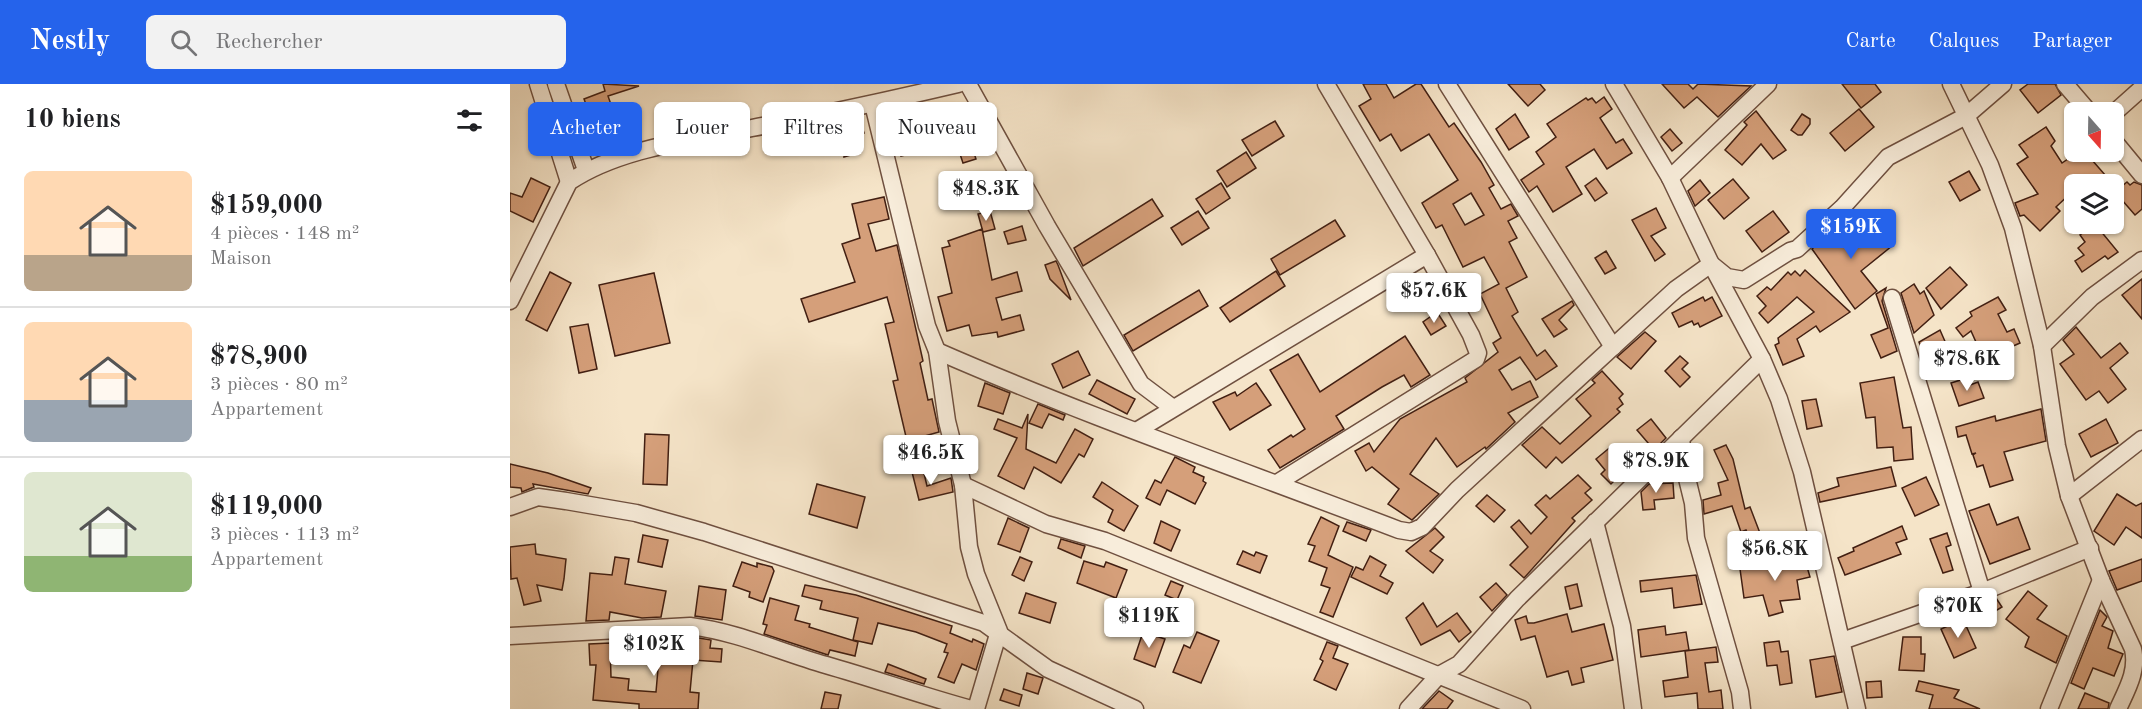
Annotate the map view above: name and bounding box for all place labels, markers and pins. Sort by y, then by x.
pin: $48.3K [937,171,1035,222]
pin: $159K [1809,209,1893,260]
pin: $57.6K [1385,273,1483,324]
pin: $78.6K [1918,341,2016,392]
pin: $46.5K [882,435,980,486]
pin: $78.9K [1607,443,1705,494]
pin: $56.8K [1726,531,1824,582]
pin: $70K [1922,588,1994,639]
pin: $119K [1107,598,1191,649]
pin: $102K [612,626,696,677]

